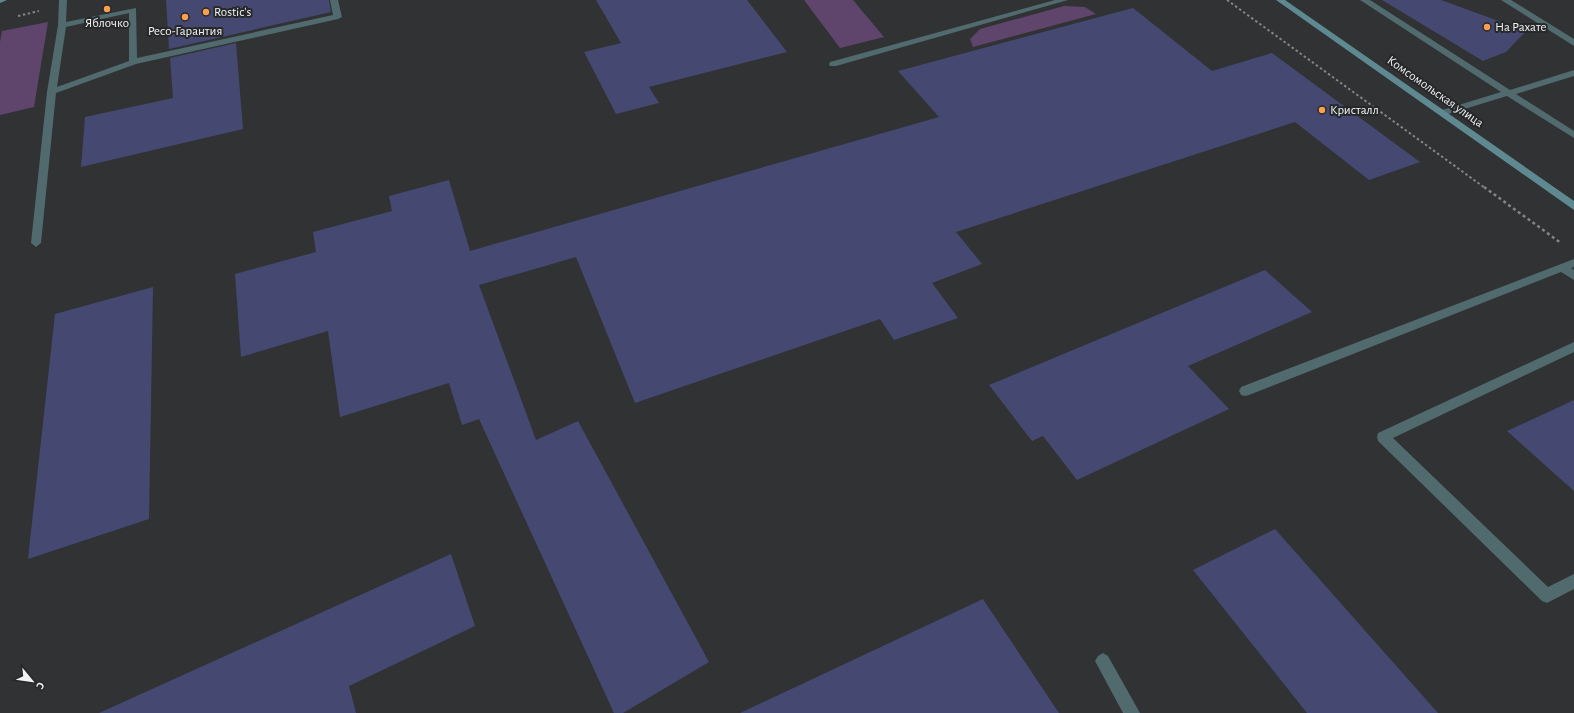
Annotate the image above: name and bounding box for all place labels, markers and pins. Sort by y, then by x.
marker: Яблочко [102,4,112,14]
place label: Rostic's [214,6,251,19]
marker: Rostic's [201,7,211,17]
marker: Ресо-Гарантия [180,12,190,22]
place label: Яблочко [85,17,129,30]
place label: На Рахате [1495,21,1546,34]
marker: На Рахате [1482,22,1492,32]
place label: Ресо-Гарантия [148,25,222,38]
place label: Кристалл [1330,104,1379,117]
marker: Кристалл [1317,105,1327,115]

